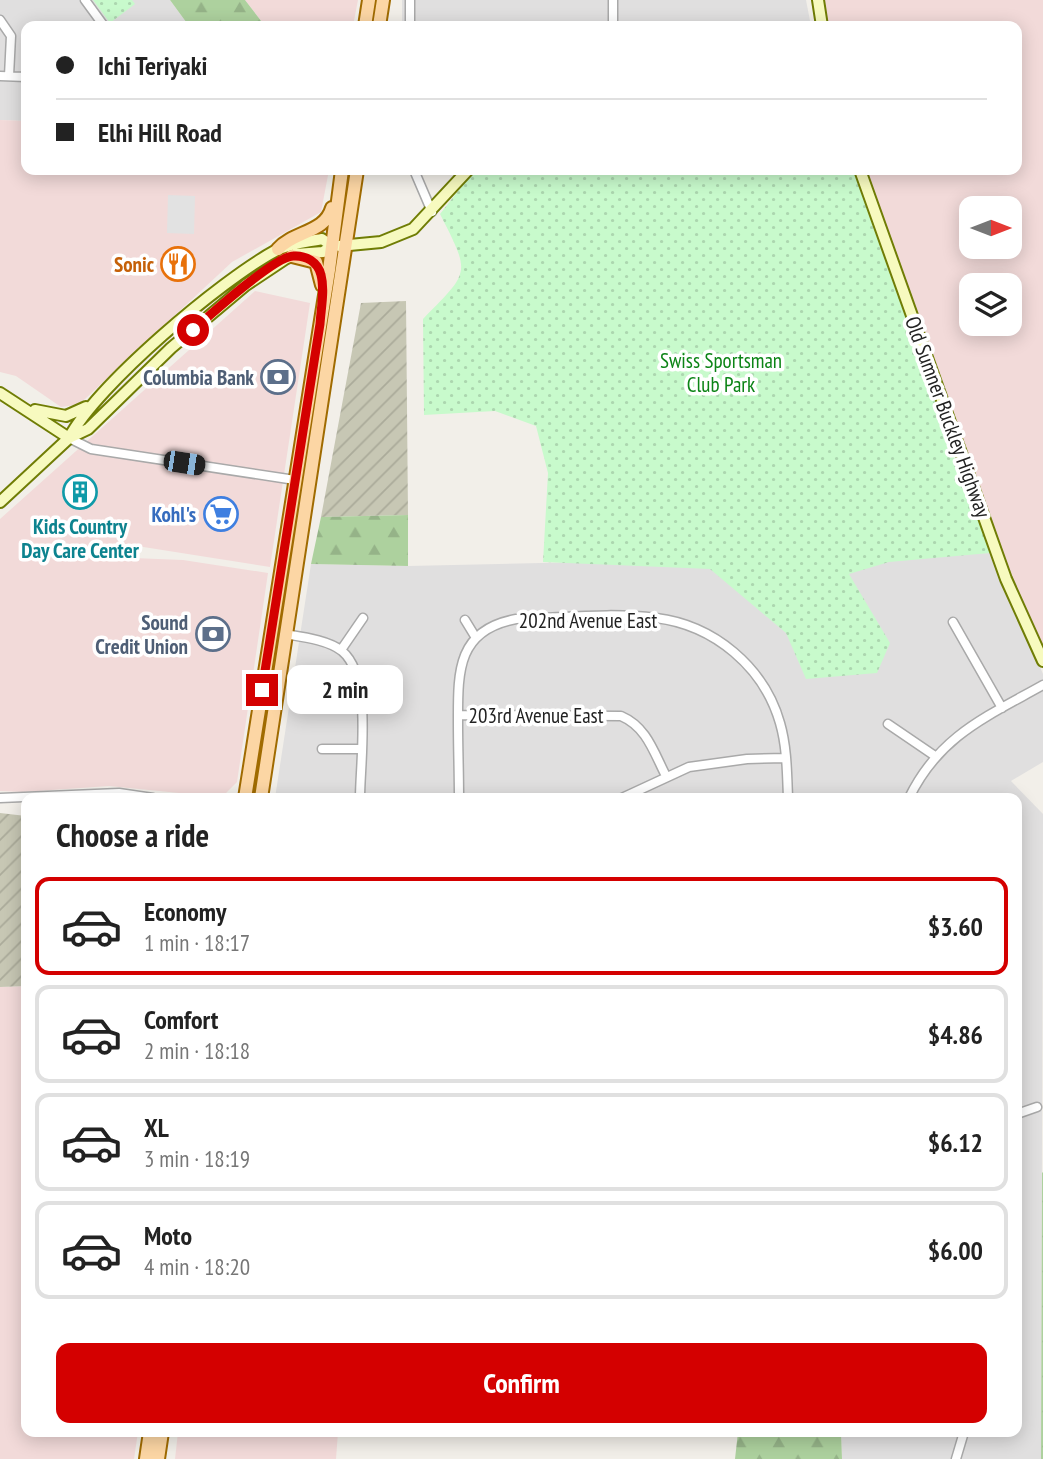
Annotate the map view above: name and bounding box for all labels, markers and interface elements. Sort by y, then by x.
text: Ichi Teriyaki [98,49,207,82]
text: Elhi Hill Road [98,116,222,149]
north arrow [959,196,1022,259]
map controls [959,196,1022,336]
restaurant icon: Sonic [159,245,197,283]
place label: Sonic [114,251,155,278]
button: layers [959,273,1022,336]
street label: Old Sumner Buckley Highway [899,313,997,521]
route start [177,314,209,346]
park label: Swiss Sportsman Club Park [660,347,782,398]
bank icon: Columbia Bank [259,358,297,396]
place label: Columbia Bank [143,364,254,391]
car [162,449,207,477]
building icon: Kids Country Day Care Center [61,473,99,511]
supermarket icon: Kohl's [202,495,240,533]
place label: Kohl's [151,501,196,528]
place label: Kids Country Day Care Center [21,513,140,564]
street label: 202nd Avenue East [519,607,657,634]
place label: Sound Credit Union [95,609,188,660]
bank icon: Sound Credit Union [194,615,232,653]
callout: 2 min [286,666,402,714]
route end [246,674,278,706]
text: 2 min [322,675,368,704]
street label: 203rd Avenue East [469,702,604,729]
text: Choose a ride [56,814,209,856]
icon: car [60,895,123,958]
text: Economy [144,895,226,928]
text: $3.60 [928,910,983,943]
text: 1 min · 18:17 [144,928,250,957]
icon: car [60,1003,123,1066]
text: Comfort [144,1003,218,1036]
text: $4.86 [928,1018,983,1051]
text: 2 min · 18:18 [144,1036,250,1065]
icon: car [60,1111,123,1174]
text: XL [144,1111,169,1144]
text: $6.12 [928,1126,983,1159]
text: 3 min · 18:19 [144,1144,250,1173]
icon: car [60,1219,123,1282]
text: Moto [144,1219,192,1252]
text: $6.00 [928,1234,983,1267]
text: 4 min · 18:20 [144,1252,250,1281]
button: Confirm [56,1343,987,1423]

